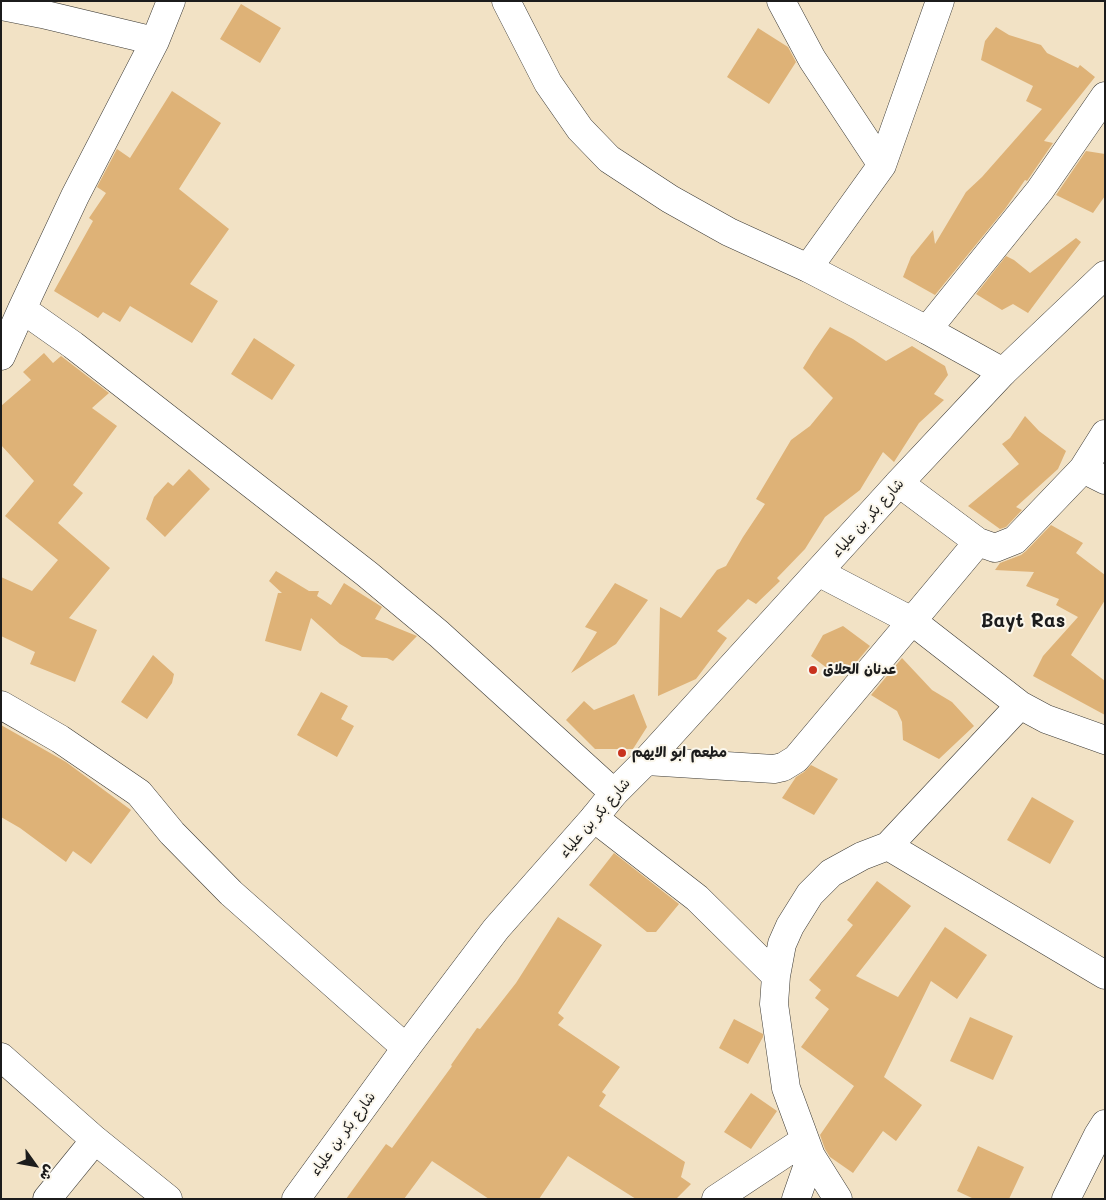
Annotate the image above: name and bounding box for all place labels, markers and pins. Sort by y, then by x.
place label: عدنان الحلاق [823,662,897,678]
marker: عدنان الحلاق [807,664,819,676]
place label: مطعم ابو الايهم [632,745,727,761]
marker: مطعم ابو الايهم [616,747,628,759]

